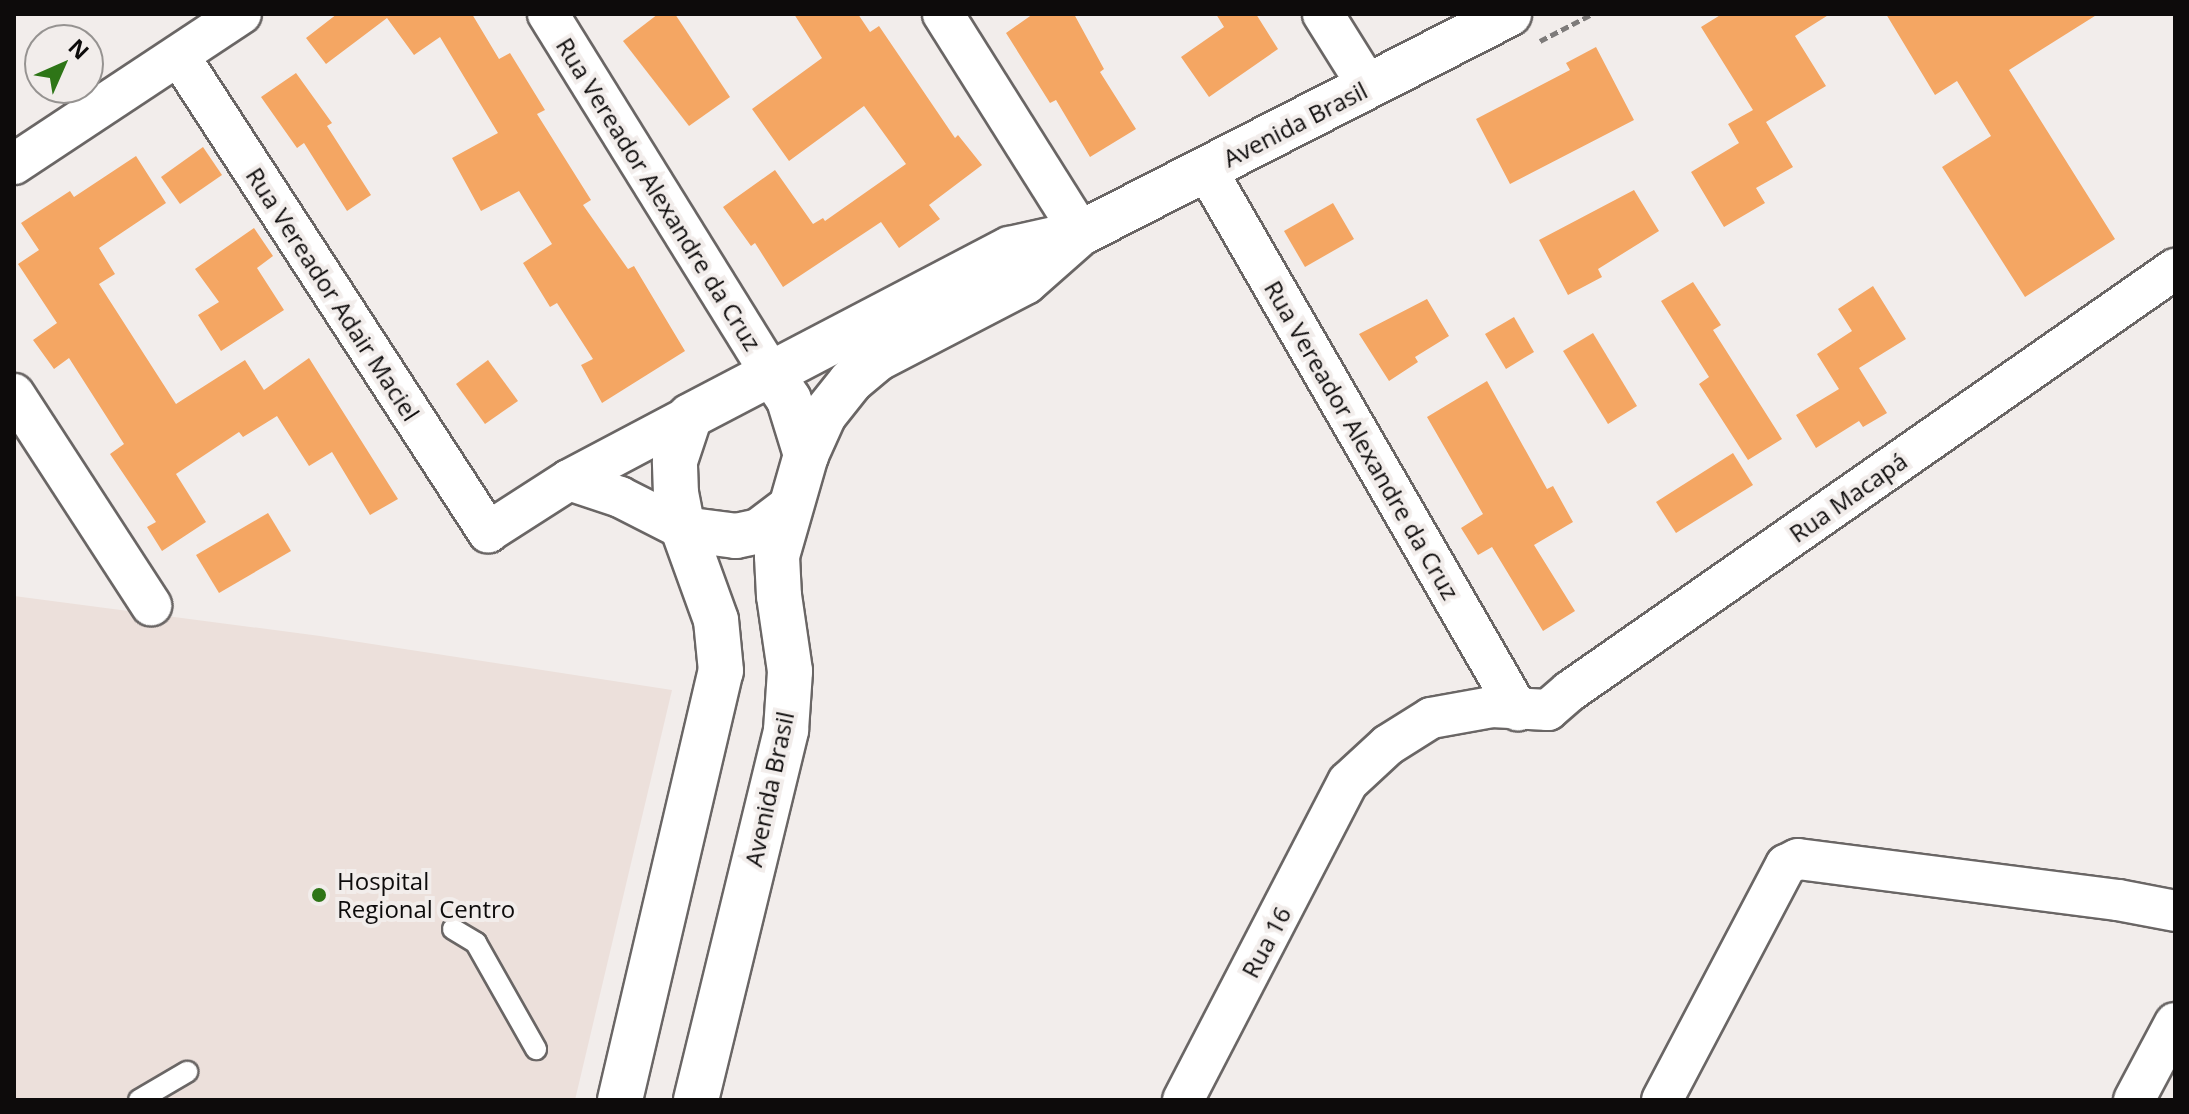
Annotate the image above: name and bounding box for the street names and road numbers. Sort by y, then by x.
street label: Rua Vereador Alexandre da Cruz [551,32,767,356]
street label: Avenida Brasil [1218,75,1372,173]
street label: Rua Vereador Adair Maciel [240,162,426,426]
street label: Rua Vereador Alexandre da Cruz [1259,275,1465,605]
street label: Rua Macapá [1784,446,1912,548]
street label: Avenida Brasil [739,709,799,869]
street label: Rua 16 [1235,901,1297,983]

